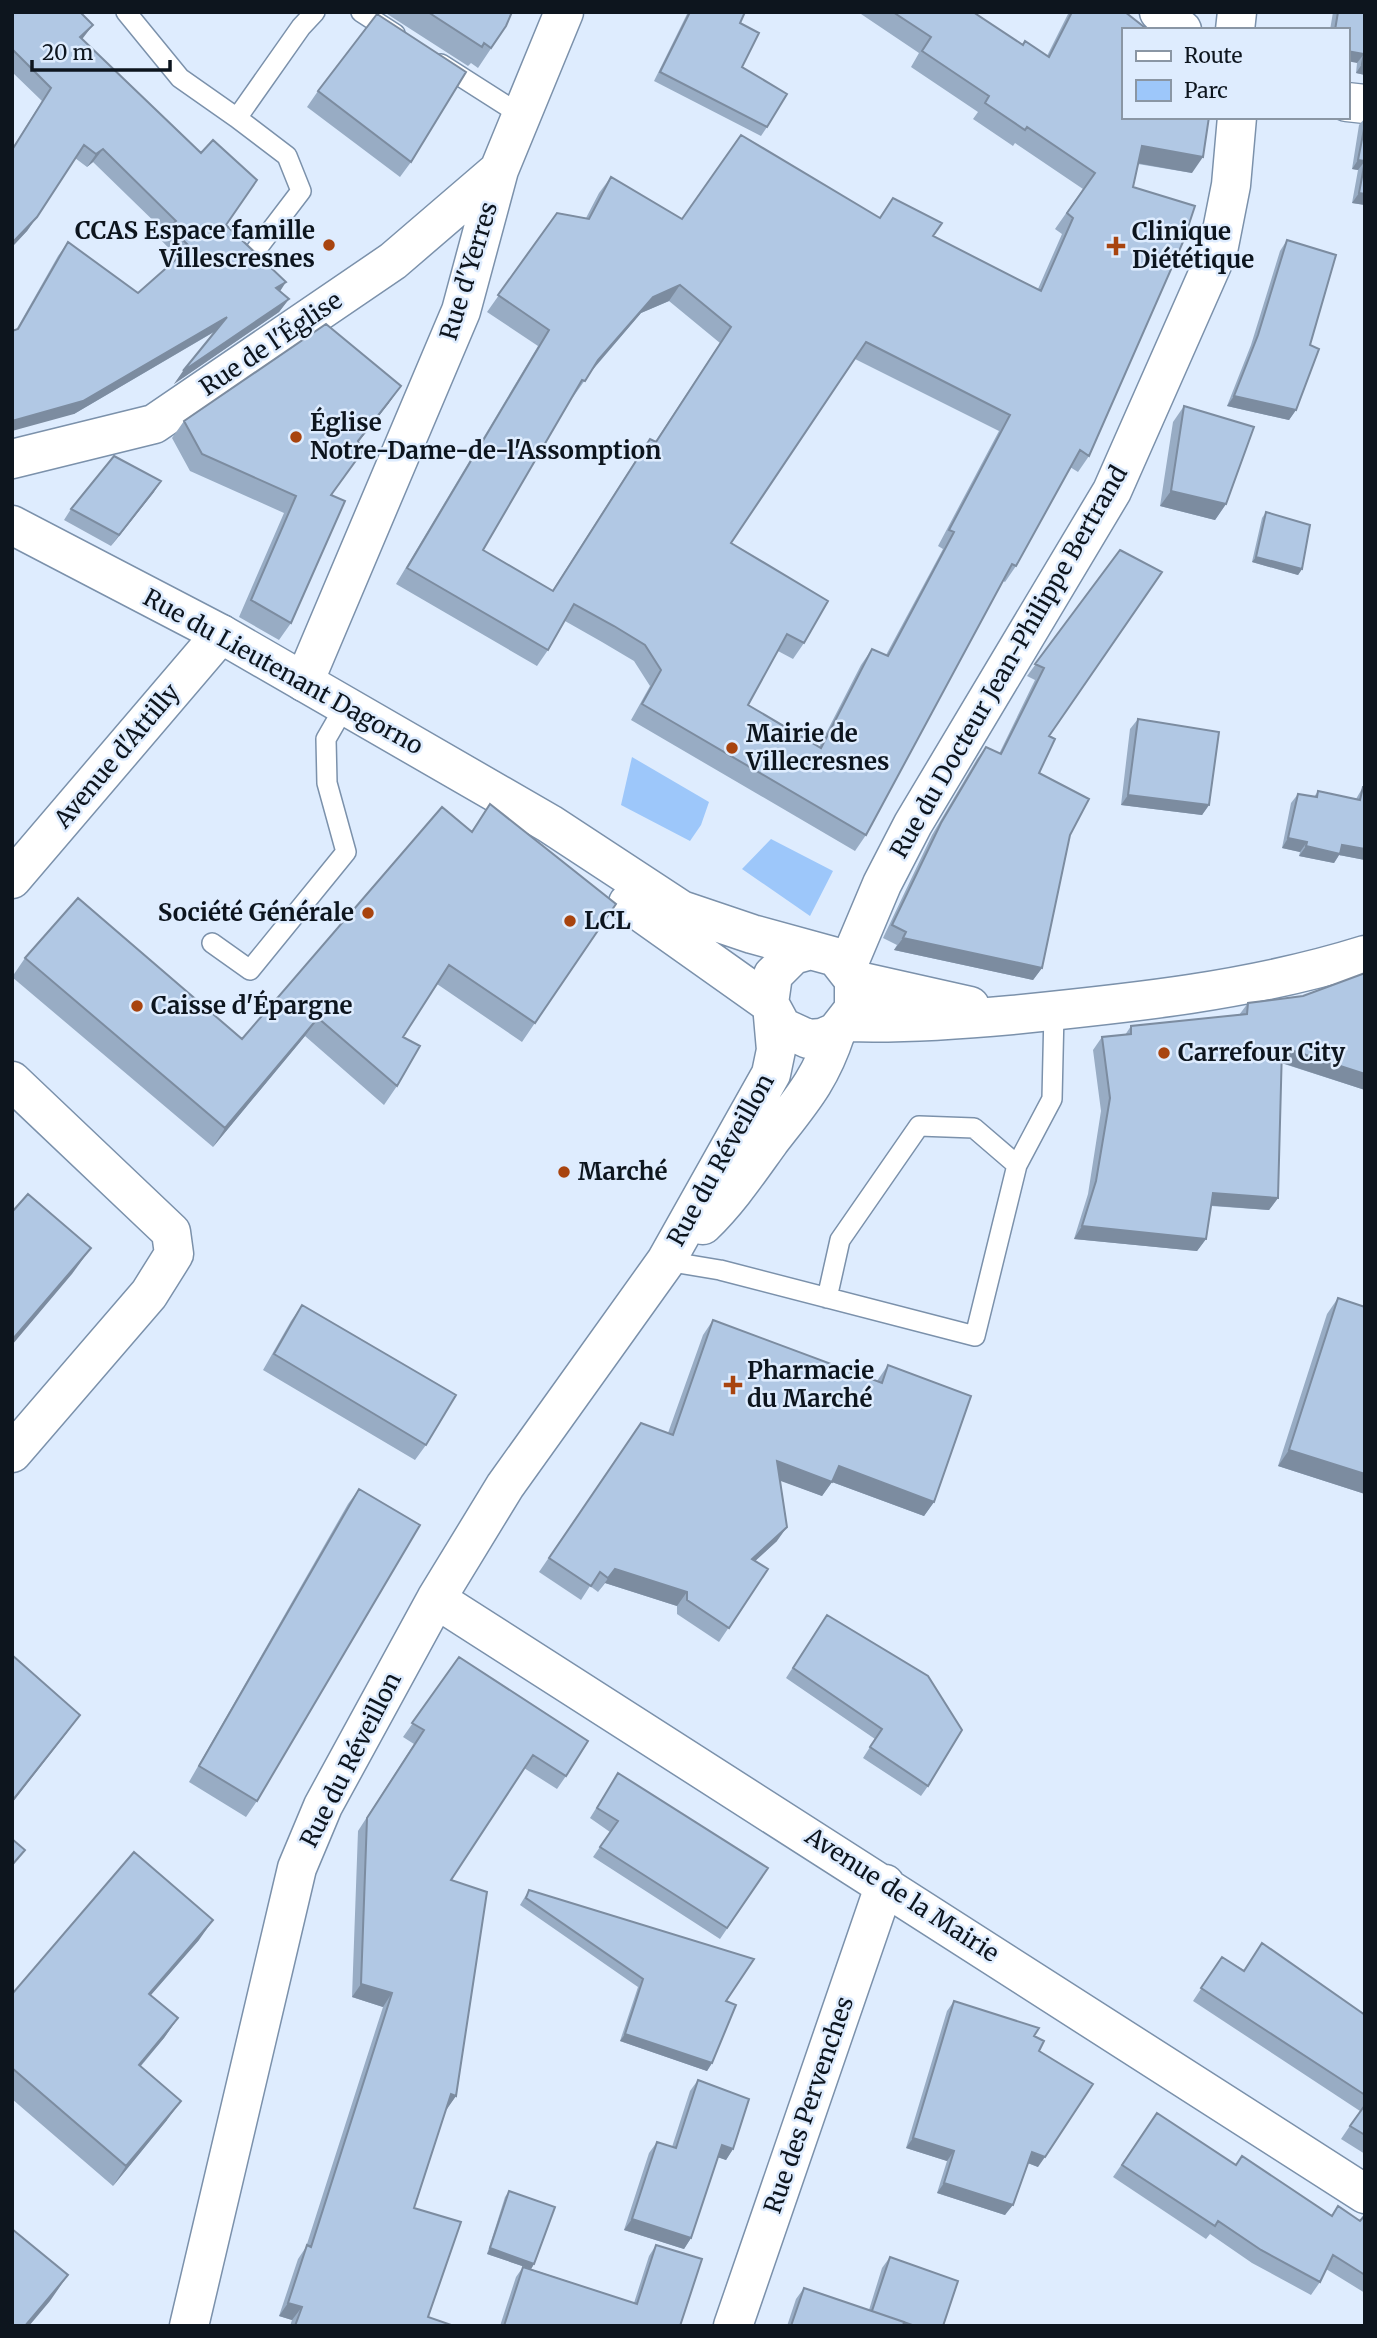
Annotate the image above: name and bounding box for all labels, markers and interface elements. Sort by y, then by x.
scale bar [32,28,170,72]
legend [1122,28,1349,119]
text: 20 m [42,39,94,66]
text: Route [1184,42,1242,69]
text: Parc [1184,77,1228,104]
street label: Rue d'Yerres [433,198,504,344]
place label: CCAS Espace famille Villescresnes [75,215,315,274]
place label: Clinique Diététique [1132,216,1254,275]
marker: Clinique Diététique [1106,236,1126,256]
marker: CCAS Espace famille Villescresnes [321,237,337,253]
street label: Rue de l'Église [193,284,348,403]
place label: Église Notre-Dame-de-l'Assomption [310,406,661,466]
marker: Église Notre-Dame-de-l'Assomption [288,429,304,445]
street label: Rue du Docteur Jean-Philippe Bertrand [883,460,1134,864]
street label: Rue du Lieutenant Dagorno [138,582,429,761]
street label: Avenue d'Attilly [46,677,186,835]
place label: Mairie de Villecresnes [745,718,889,777]
marker: Mairie de Villecresnes [724,740,740,756]
place label: Société Générale [158,897,354,928]
marker: Société Générale [360,905,376,921]
place label: LCL [584,905,631,936]
marker: LCL [562,913,578,929]
place label: Caisse d'Épargne [151,989,353,1021]
marker: Caisse d'Épargne [129,998,145,1014]
place label: Carrefour City [1178,1037,1346,1068]
marker: Carrefour City [1156,1045,1172,1061]
street label: Rue du Réveillon [660,1068,781,1251]
place label: Marché [578,1156,668,1187]
marker: Marché [556,1164,572,1180]
place label: Pharmacie du Marché [747,1355,874,1414]
marker: Pharmacie du Marché [725,1377,741,1393]
street label: Rue du Réveillon [293,1667,408,1853]
street label: Avenue de la Mairie [799,1820,1005,1969]
street label: Rue des Pervenches [757,1992,860,2217]

